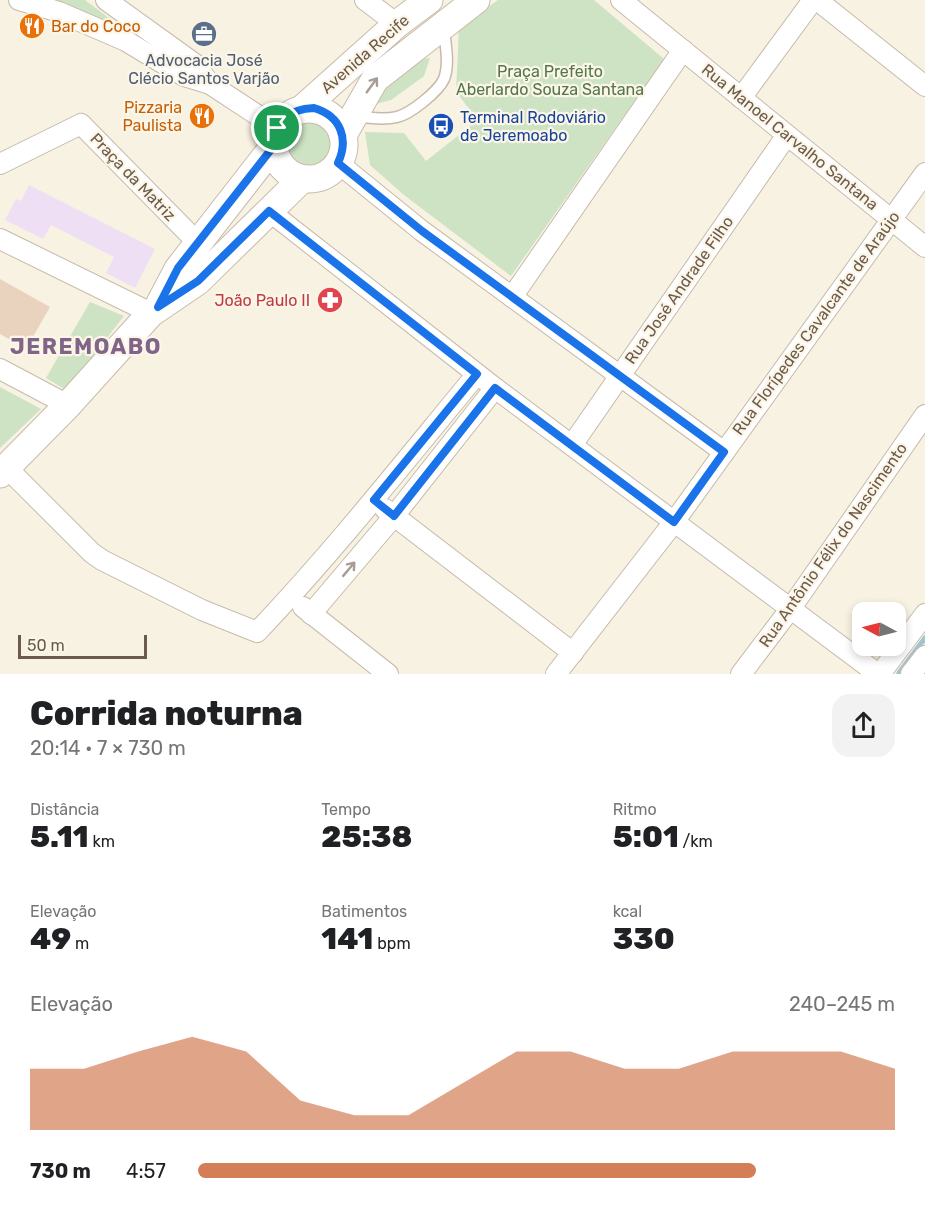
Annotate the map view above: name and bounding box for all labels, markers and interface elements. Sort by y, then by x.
restaurant icon: Bar do Coco [17,11,47,41]
street label: Avenida Recife [317,11,413,97]
place label: Bar do Coco [51,17,141,36]
office icon: Advocacia José Clécio Santos Varjão [189,19,219,49]
place label: Advocacia José Clécio Santos Varjão [128,51,280,88]
street label: Rua Manoel Carvalho Santana [698,60,882,214]
park label: Praça Prefeito Aberlardo Souza Santana [456,62,644,99]
one-way arrow [366,77,379,93]
place label: Pizzaria Paulista [122,98,182,135]
restaurant icon: Pizzaria Paulista [187,101,217,131]
pin [251,102,302,153]
place label: Terminal Rodoviário de Jeremoabo [460,108,606,145]
icon: arrive [260,111,293,144]
bus stop icon: Terminal Rodoviário de Jeremoabo [426,111,456,141]
street label: Praça da Matriz [86,129,180,225]
street label: Rua Florípedes Cavalcante de Araújo [728,208,904,438]
street label: Rua José Andrade Filho [621,212,737,368]
pharmacy icon: João Paulo II [315,285,345,315]
place label: João Paulo II [214,291,310,310]
district label: JEREMOABO [10,333,162,360]
street label: Rua Antônio Félix do Nascimento [755,439,911,651]
one-way arrow [342,562,356,577]
north arrow [852,602,906,656]
map controls [852,602,906,656]
scale bar [18,632,147,660]
text: 50 m [27,636,65,655]
text: Corrida noturna [30,694,303,733]
button: share [832,694,895,757]
text: 20:14 · 7 × 730 m [30,736,186,760]
text: Distância [30,800,99,819]
text: Tempo [321,800,371,819]
text: Ritmo [613,800,657,819]
text: 5.11 [30,819,89,855]
text: 25:38 [321,819,412,855]
text: 5:01 [613,819,679,855]
text: km [89,832,115,851]
text: /km [679,832,713,851]
text: Elevação [30,902,96,921]
text: Batimentos [321,902,407,921]
text: kcal [613,902,642,921]
text: 49 [30,921,71,957]
text: 141 [321,921,373,957]
text: 330 [613,921,675,957]
text: m [71,934,89,953]
text: bpm [373,934,411,953]
text: Elevação [30,992,113,1016]
text: 240–245 m [789,992,895,1016]
text: 730 m [30,1159,91,1183]
text: 4:57 [126,1159,166,1183]

